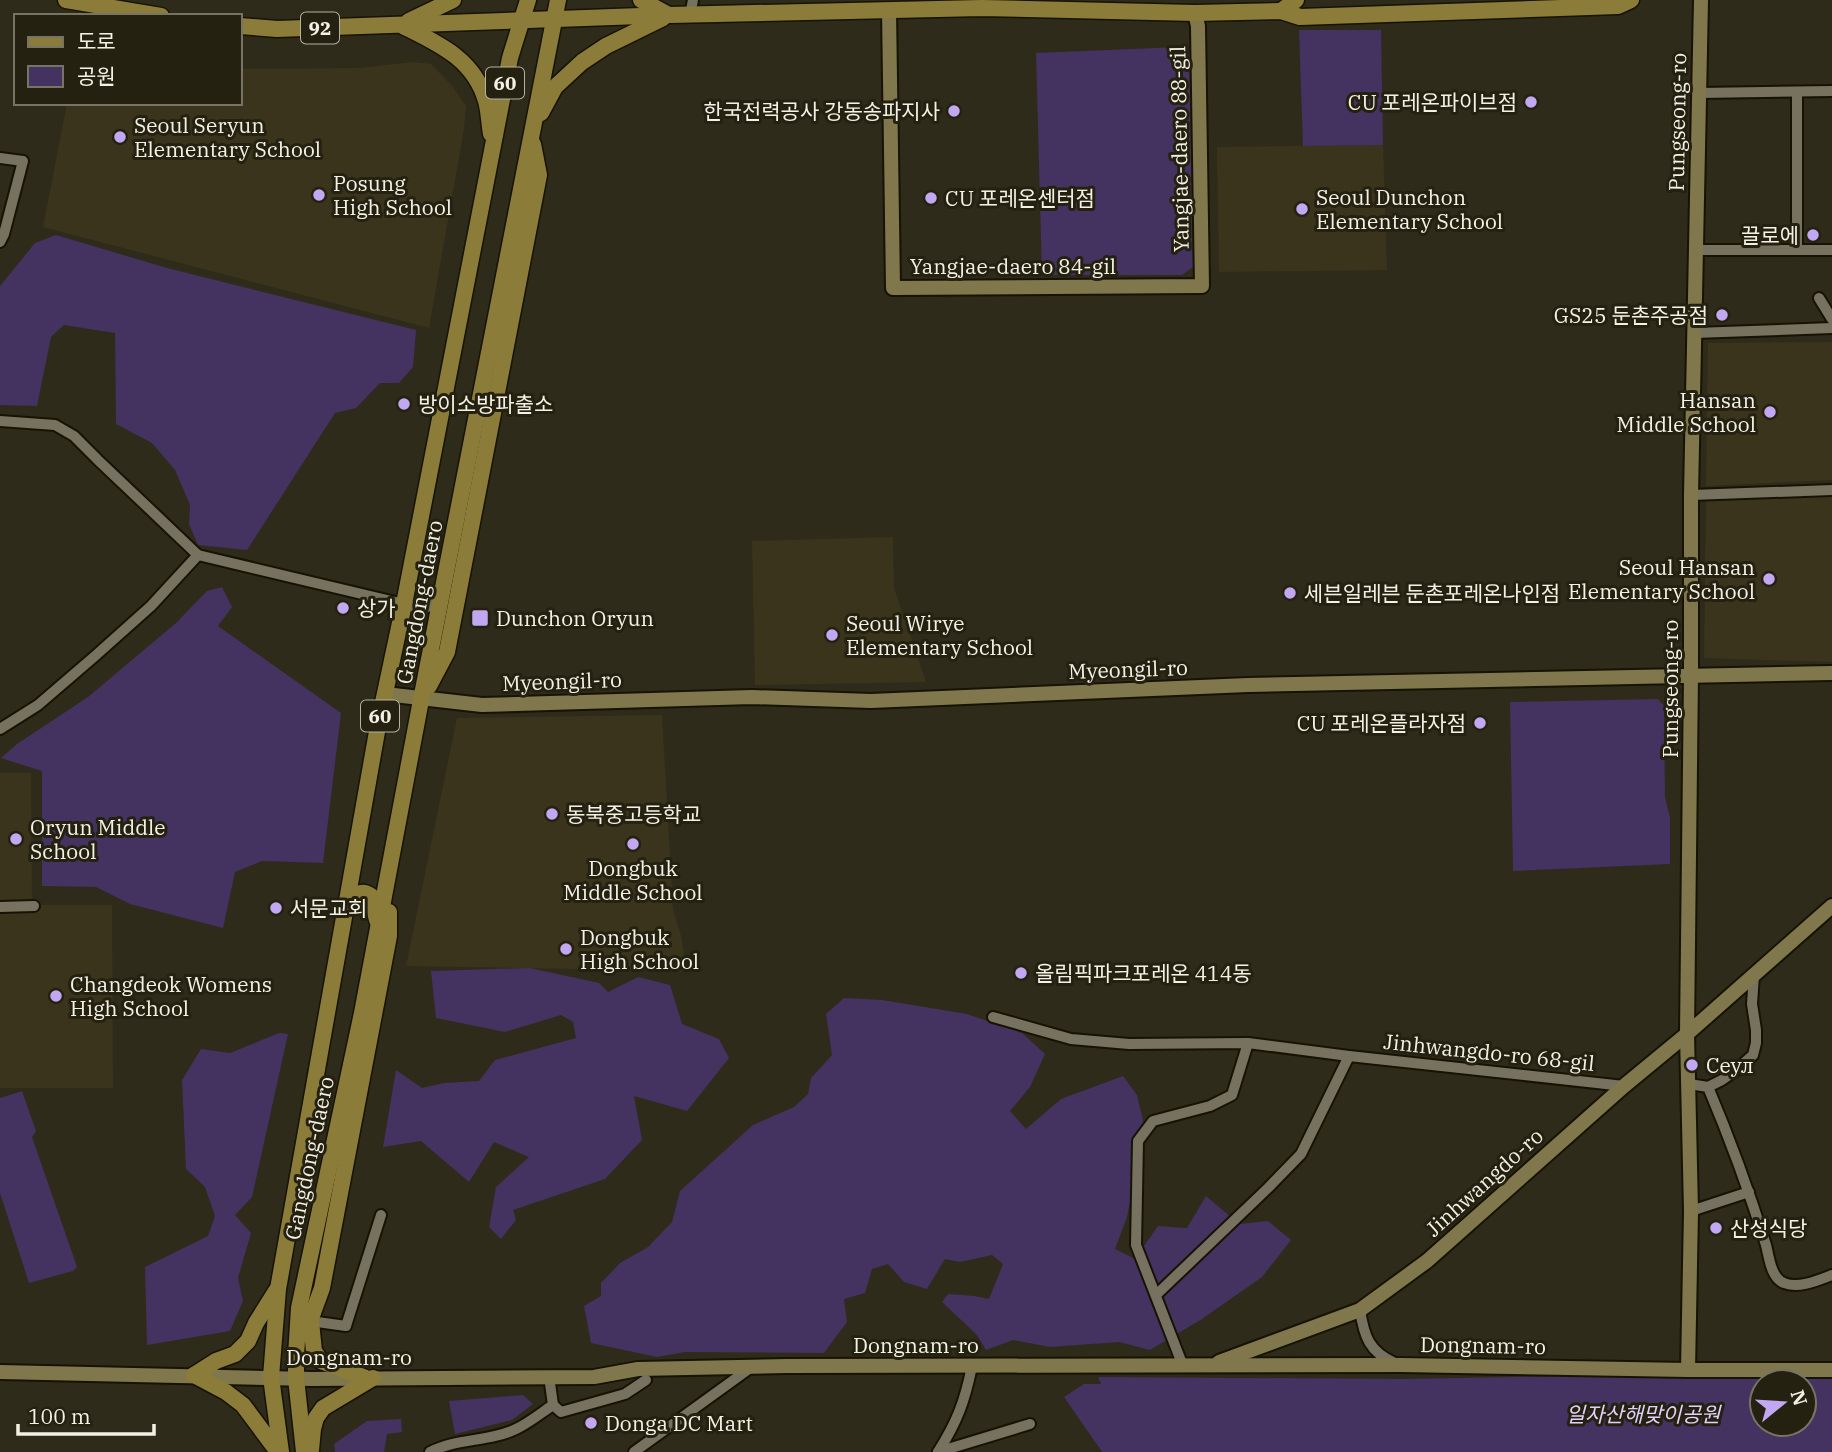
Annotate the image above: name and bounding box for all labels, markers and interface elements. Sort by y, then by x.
road number: 92 [301,12,339,44]
legend [14,14,242,105]
text: 도로 [77,27,116,55]
street label: Yangjae-daero 88-gil [1163,46,1195,252]
street label: Pungseong-ro [1662,52,1692,192]
text: 공원 [77,62,116,90]
road number: 60 [486,68,524,99]
place label: CU 포레온파이브점 [1348,88,1517,116]
marker: CU 포레온파이브점 [1523,94,1539,110]
place label: 한국전력공사 강동송파지사 [703,97,940,125]
marker: 한국전력공사 강동송파지사 [946,103,962,119]
place label: Seoul Seryun Elementary School [134,111,321,163]
marker: Seoul Seryun Elementary School [112,129,128,145]
place label: Posung High School [333,169,452,221]
place label: Seoul Dunchon Elementary School [1316,183,1503,235]
place label: CU 포레온센터점 [945,184,1095,212]
marker: Posung High School [311,187,327,203]
marker: CU 포레온센터점 [923,190,939,206]
marker: Seoul Dunchon Elementary School [1294,201,1310,217]
place label: 끌로에 [1741,221,1799,249]
marker: 끌로에 [1805,227,1821,243]
street label: Yangjae-daero 84-gil [910,252,1116,280]
place label: GS25 둔촌주공점 [1554,301,1708,329]
marker: GS25 둔촌주공점 [1714,307,1730,323]
place label: Hansan Middle School [1617,386,1756,438]
place label: 방이소방파출소 [418,390,553,418]
marker: 방이소방파출소 [396,396,412,412]
marker: Hansan Middle School [1762,404,1778,420]
street label: Gangdong-daero [389,518,449,686]
place label: Seoul Hansan Elementary School [1568,553,1755,605]
marker: Seoul Hansan Elementary School [1761,571,1777,587]
place label: 세븐일레븐 둔촌포레온나인점 [1304,579,1560,607]
marker: 세븐일레븐 둔촌포레온나인점 [1282,585,1298,601]
place label: 상가 [357,594,396,622]
marker: 상가 [335,600,351,616]
place label: Dunchon Oryun [496,604,654,632]
marker: Dunchon Oryun [470,608,490,628]
place label: Seoul Wirye Elementary School [846,609,1033,661]
street label: Pungseong-ro [1656,620,1684,758]
marker: Seoul Wirye Elementary School [824,627,840,643]
street label: Myeongil-ro [1068,653,1188,685]
street label: Myeongil-ro [502,665,622,697]
road number: 60 [361,701,399,732]
place label: CU 포레온플라자점 [1297,709,1466,737]
marker: CU 포레온플라자점 [1472,715,1488,731]
place label: 동북중고등학교 [566,800,701,828]
marker: 동북중고등학교 [544,806,560,822]
place label: Oryun Middle School [30,813,166,865]
marker: Oryun Middle School [8,831,24,847]
marker: Dongbuk Middle School [625,836,641,852]
place label: Dongbuk Middle School [563,854,703,906]
place label: 서문교회 [290,894,367,922]
marker: 서문교회 [268,900,284,916]
place label: Dongbuk High School [580,923,699,975]
marker: Dongbuk High School [558,941,574,957]
place label: 올림픽파크포레온 414동 [1035,959,1252,987]
marker: 올림픽파크포레온 414동 [1013,965,1029,981]
place label: Changdeok Womens High School [70,970,272,1022]
marker: Changdeok Womens High School [48,988,64,1004]
street label: Jinhwangdo-ro 68-gil [1382,1027,1596,1077]
place label: Сеул [1706,1051,1754,1079]
marker: Сеул [1684,1057,1700,1073]
street label: Gangdong-daero [278,1074,340,1242]
street label: Jinhwangdo-ro [1419,1122,1549,1242]
place label: 산성식당 [1730,1214,1807,1242]
marker: 산성식당 [1708,1220,1724,1236]
street label: Dongnam-ro [1420,1330,1546,1360]
street label: Dongnam-ro [853,1331,979,1359]
street label: Dongnam-ro [286,1343,412,1371]
north arrow [1748,1368,1818,1438]
text: N [1785,1387,1813,1409]
scale bar [18,1392,154,1436]
park label: 일자산해맞이공원 [1566,1400,1722,1428]
text: 100 m [28,1402,91,1430]
place label: Donga DC Mart [605,1409,753,1437]
marker: Donga DC Mart [583,1415,599,1431]

